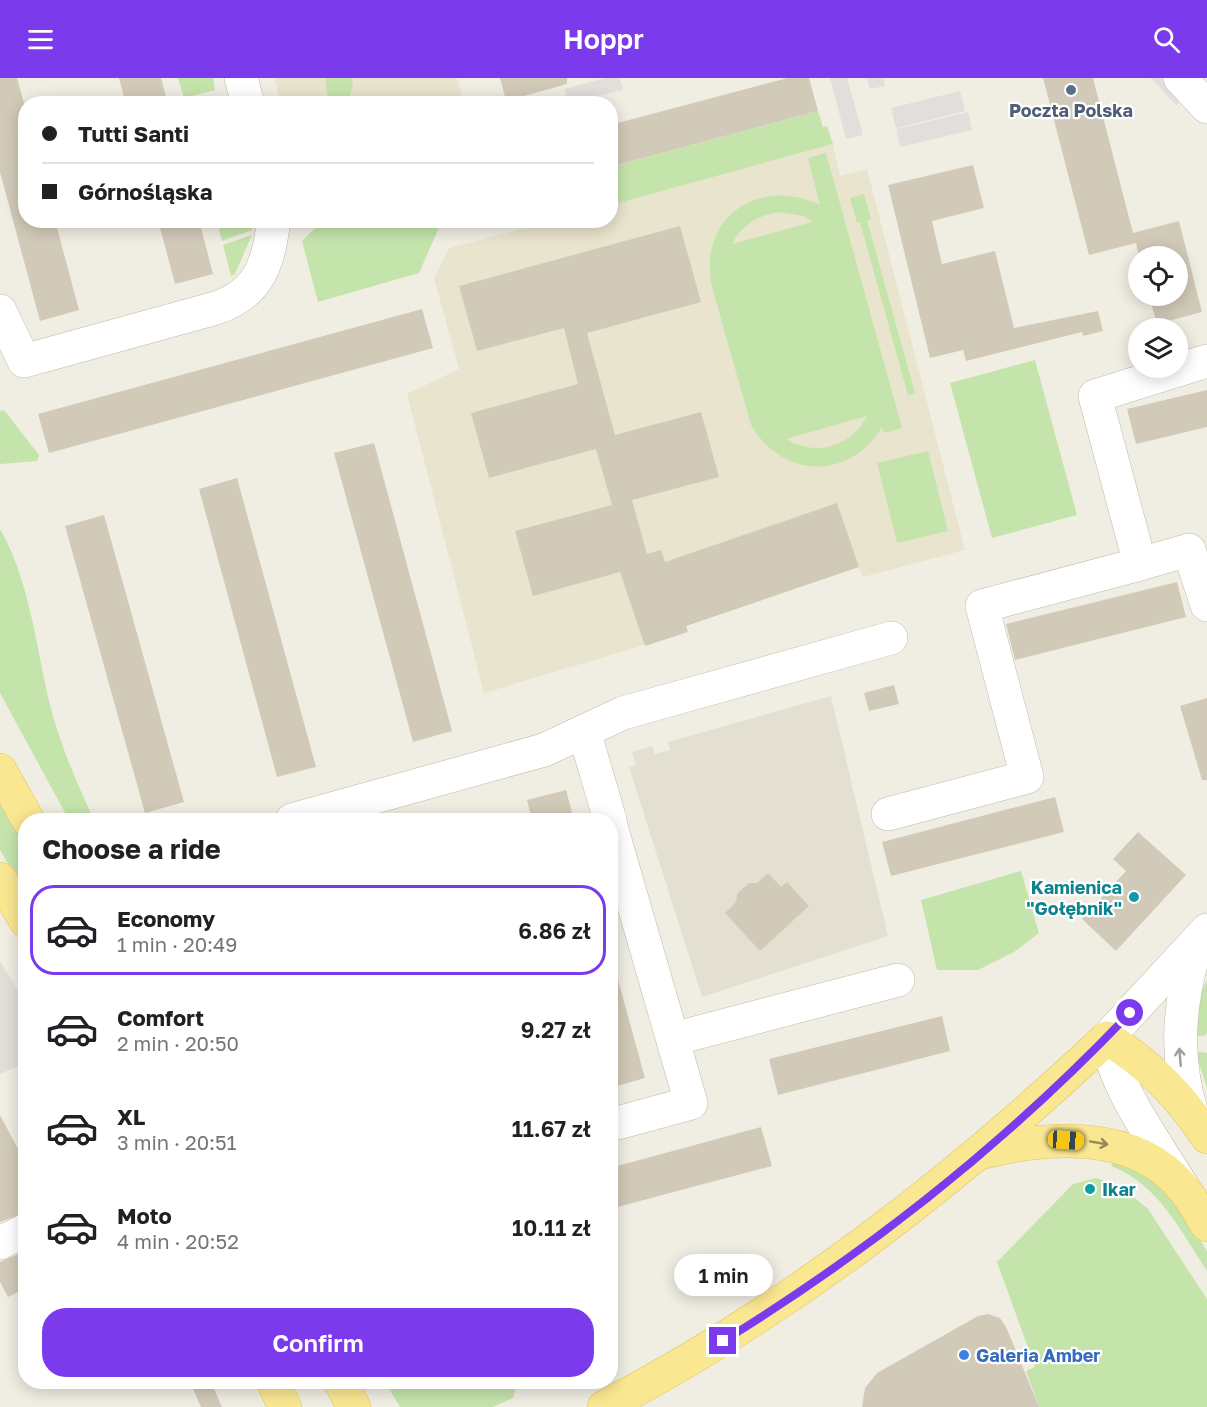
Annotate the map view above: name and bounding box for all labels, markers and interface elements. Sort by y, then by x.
icon: menu [24,23,57,56]
text: Hoppr [563,23,644,55]
icon: search [1150,23,1183,56]
marker: Poczta Polska [1064,83,1078,97]
place label: Poczta Polska [1009,99,1133,121]
text: Tutti Santi [78,120,189,147]
text: Górnośląska [78,178,213,205]
map controls [1128,246,1188,378]
button: locate [1128,246,1188,306]
button: layers [1128,318,1188,378]
text: Choose a ride [42,833,221,865]
place label: Kamienica "Gołębnik" [1026,876,1122,919]
marker: Kamienica "Gołębnik" [1127,890,1141,904]
icon: car [45,903,99,957]
text: Economy [117,905,215,932]
text: 6.86 zł [518,917,591,944]
text: 1 min · 20:49 [117,932,237,956]
route start [1116,999,1143,1026]
icon: car [45,1002,99,1056]
text: Comfort [117,1004,204,1031]
text: 9.27 zł [521,1016,591,1043]
text: 2 min · 20:50 [117,1031,239,1055]
one-way arrow [1174,1047,1185,1067]
icon: car [45,1101,99,1155]
text: XL [117,1103,145,1130]
text: 11.67 zł [512,1115,591,1142]
text: 3 min · 20:51 [117,1130,236,1154]
car [1047,1130,1085,1150]
one-way arrow [1088,1138,1108,1149]
place label: Ikar [1102,1178,1136,1200]
marker: Ikar [1083,1182,1097,1196]
icon: car [45,1200,99,1254]
text: Moto [117,1202,172,1229]
text: 10.11 zł [512,1214,591,1241]
text: 4 min · 20:52 [117,1229,239,1253]
callout: 1 min [674,1254,772,1296]
text: 1 min [698,1263,749,1287]
button: Confirm [42,1308,594,1377]
route end [709,1327,736,1354]
place label: Galeria Amber [976,1344,1100,1366]
marker: Galeria Amber [957,1348,971,1362]

